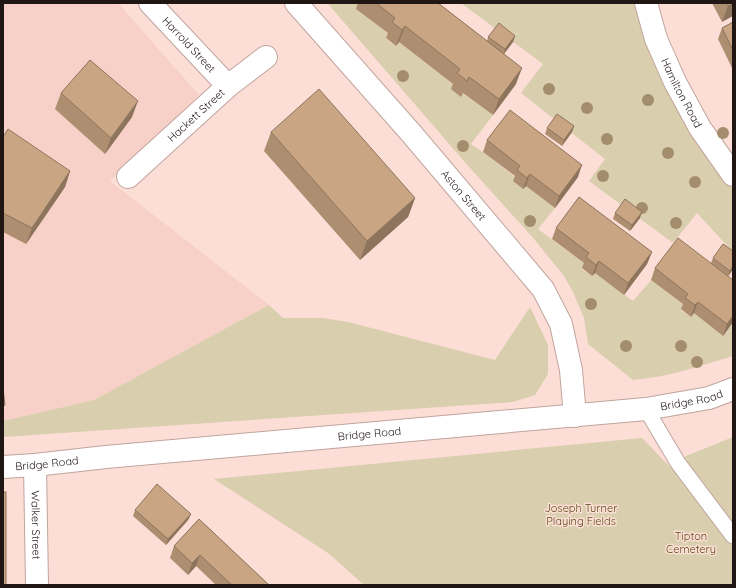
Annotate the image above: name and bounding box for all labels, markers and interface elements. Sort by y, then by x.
street label: Harrold Street [159,14,219,76]
street label: Hamilton Road [658,56,705,130]
street label: Hackett Street [164,85,228,145]
street label: Aston Street [438,167,489,224]
street label: Bridge Road [659,386,725,413]
street label: Bridge Road [337,424,402,443]
street label: Bridge Road [15,453,79,473]
street label: Walker Street [28,490,44,560]
park label: Joseph Turner Playing Fields [545,501,618,528]
park label: Tipton Cemetery [666,529,716,556]

